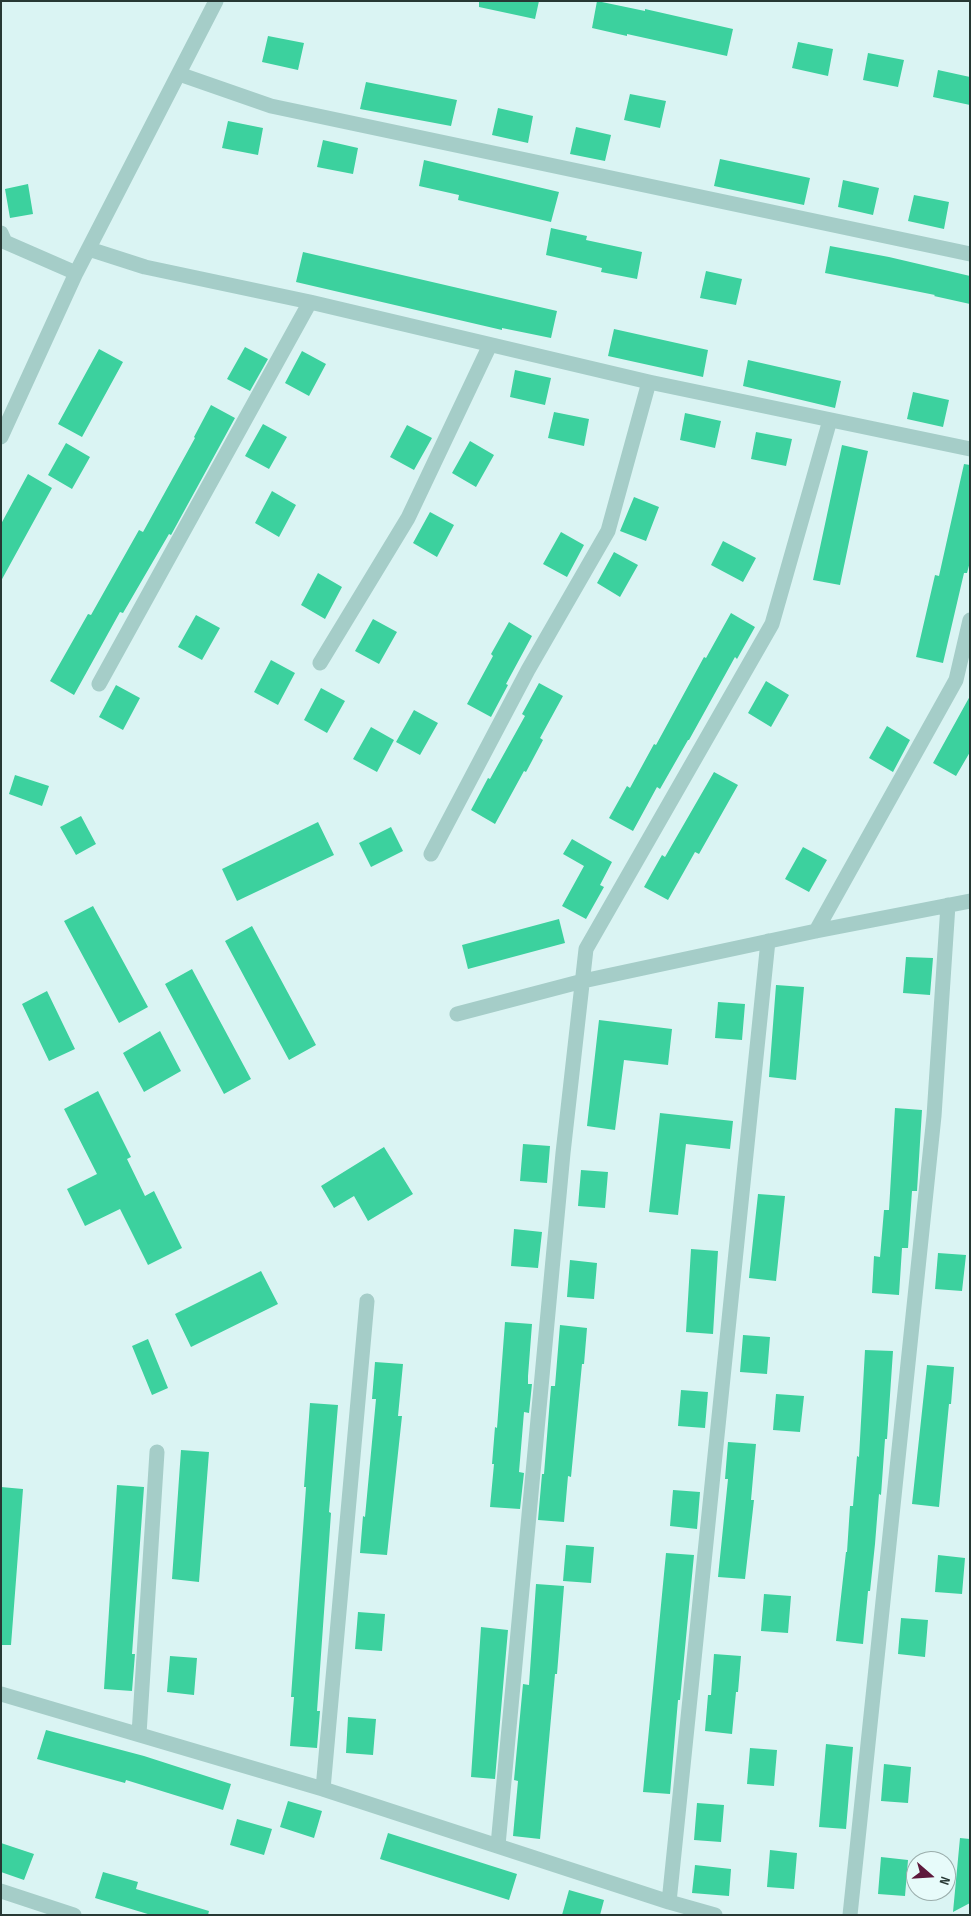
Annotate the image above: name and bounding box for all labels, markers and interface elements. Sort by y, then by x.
north arrow [906,1851,956,1901]
text: N [935,1874,954,1887]

